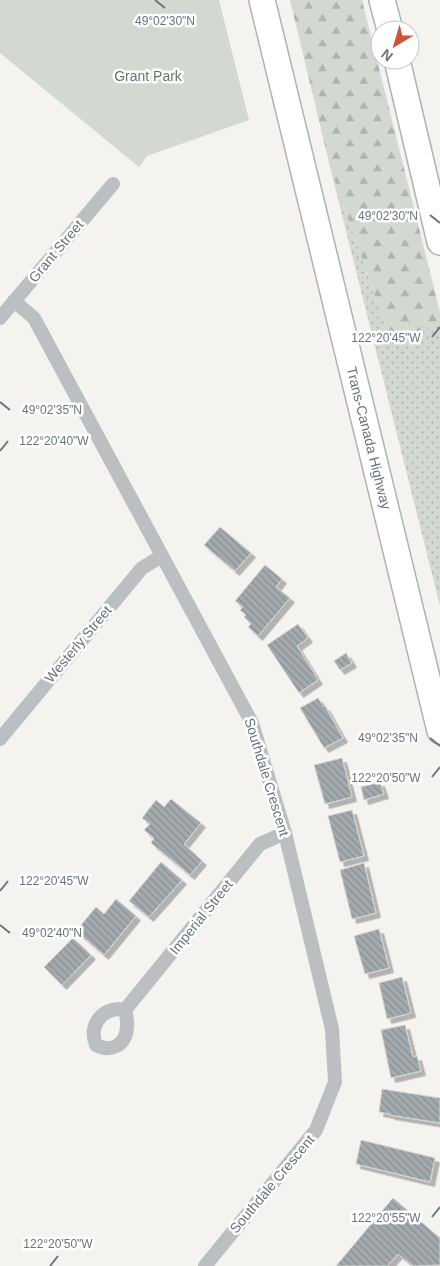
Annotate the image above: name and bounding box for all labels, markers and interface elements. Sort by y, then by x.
text: 49°02'30"N [135,14,195,28]
north arrow [370,20,420,70]
text: N [378,46,396,65]
park label: Grant Park [114,68,183,84]
text: 49°02'30"N [358,209,418,223]
street label: Grant Street [25,217,87,285]
text: 122°20'45"W [351,331,421,345]
street label: Trans-Canada Highway [344,365,394,511]
text: 49°02'35"N [22,403,82,417]
text: 122°20'40"W [19,434,89,448]
street label: Westerly Street [41,602,115,686]
street label: Southdale Crescent [241,716,293,838]
text: 49°02'35"N [358,731,418,745]
text: 122°20'50"W [351,771,421,785]
text: 122°20'45"W [19,874,89,888]
street label: Imperial Street [166,877,236,957]
text: 49°02'40"N [22,926,82,940]
street label: Southdale Crescent [226,1132,318,1236]
text: 122°20'55"W [351,1211,421,1225]
text: 122°20'50"W [23,1237,93,1251]

